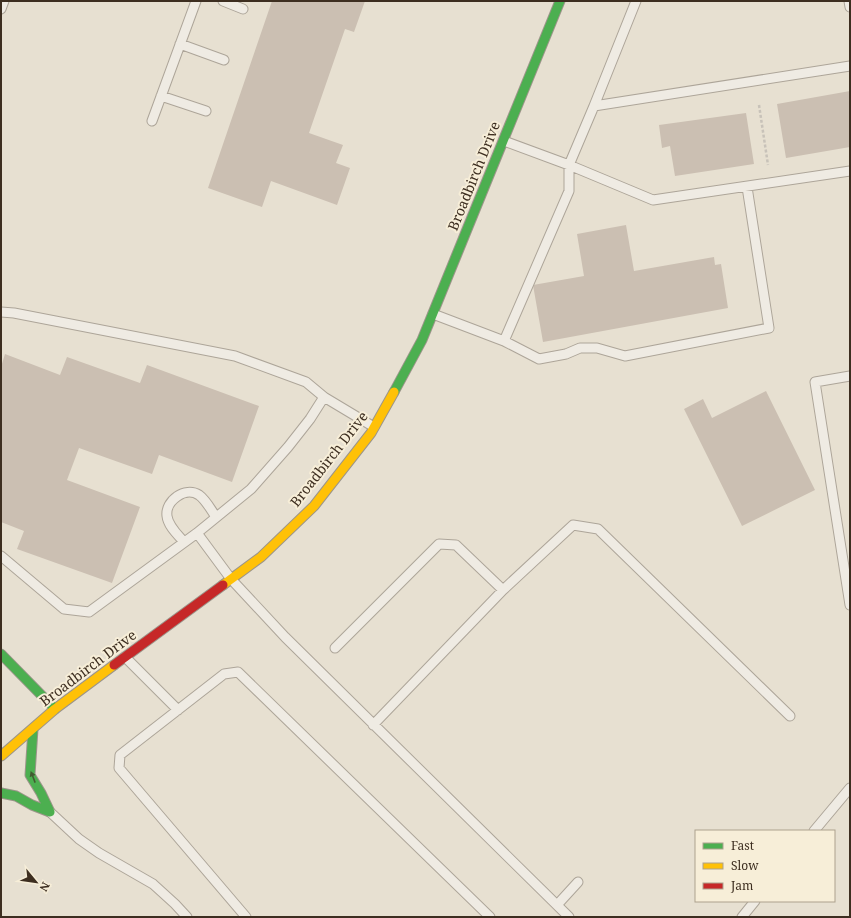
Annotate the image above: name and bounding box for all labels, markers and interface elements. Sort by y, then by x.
street label: Broadbirch Drive [443,118,504,233]
street label: Broadbirch Drive [285,407,372,510]
street label: Broadbirch Drive [36,625,140,710]
one-way arrow [29,771,36,783]
legend [695,830,835,902]
text: Fast [731,837,754,854]
text: Slow [731,857,759,874]
north arrow [16,862,56,902]
text: Jam [730,877,753,894]
text: N [36,880,54,895]

